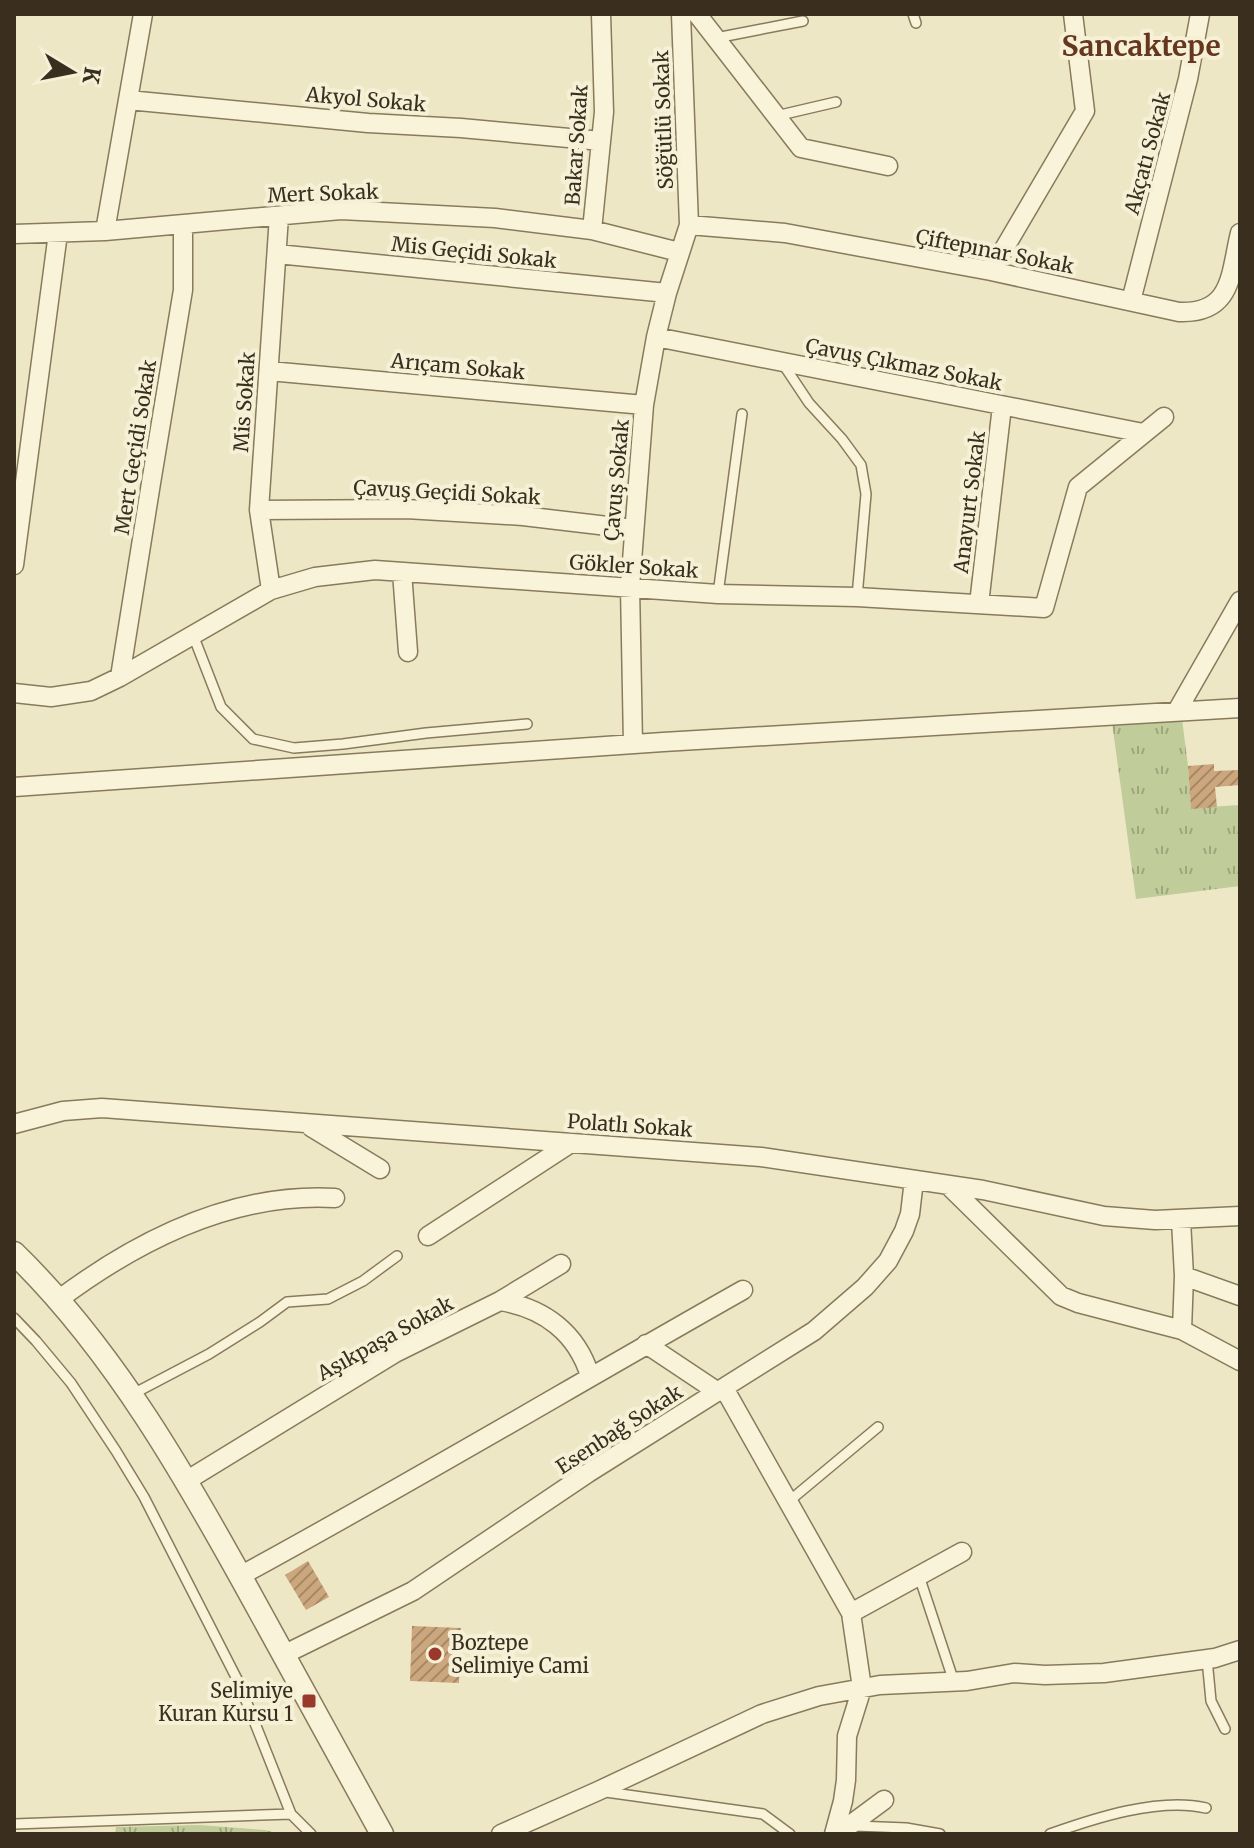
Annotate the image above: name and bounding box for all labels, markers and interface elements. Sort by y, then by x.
district label: Sancaktepe [1061,28,1221,64]
north arrow [32,32,112,112]
street label: Söğütlü Sokak [648,50,678,190]
text: K [76,65,107,87]
street label: Akyol Sokak [304,81,427,117]
street label: Bakar Sokak [559,83,593,206]
street label: Akçatı Sokak [1118,89,1175,218]
street label: Mert Sokak [267,179,379,207]
street label: Çiftepınar Sokak [914,223,1077,279]
street label: Mis Geçidi Sokak [390,231,558,273]
street label: Çavuş Çıkmaz Sokak [803,333,1005,395]
street label: Arıçam Sokak [389,348,526,384]
street label: Mis Sokak [228,351,260,453]
street label: Mert Geçidi Sokak [109,357,161,536]
street label: Çavuş Sokak [598,418,634,542]
street label: Anayurt Sokak [948,429,990,576]
street label: Çavuş Geçidi Sokak [353,475,542,509]
street label: Gökler Sokak [569,549,700,583]
street label: Polatlı Sokak [566,1108,694,1142]
street label: Aşıkpaşa Sokak [312,1290,458,1386]
street label: Esenbağ Sokak [551,1379,687,1479]
place label: Boztepe Selimiye Cami [451,1630,589,1678]
marker: Boztepe Selimiye Cami [426,1645,444,1663]
place label: Selimiye Kuran Kursu 1 [158,1678,293,1726]
marker: Selimiye Kuran Kursu 1 [300,1692,318,1710]

